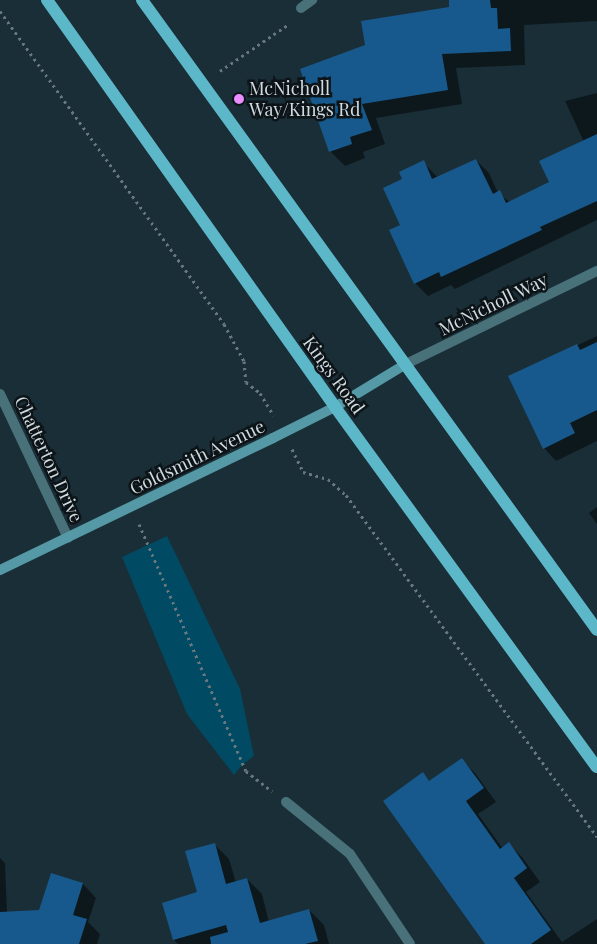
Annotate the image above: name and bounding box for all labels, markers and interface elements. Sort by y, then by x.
place label: McNicholl Way/Kings Rd [249,78,360,120]
marker: McNicholl Way/Kings Rd [233,93,245,105]
street label: McNicholl Way [435,268,551,340]
street label: Kings Road [299,332,369,418]
street label: Chatterton Drive [10,393,88,525]
street label: Goldsmith Avenue [126,415,268,499]

